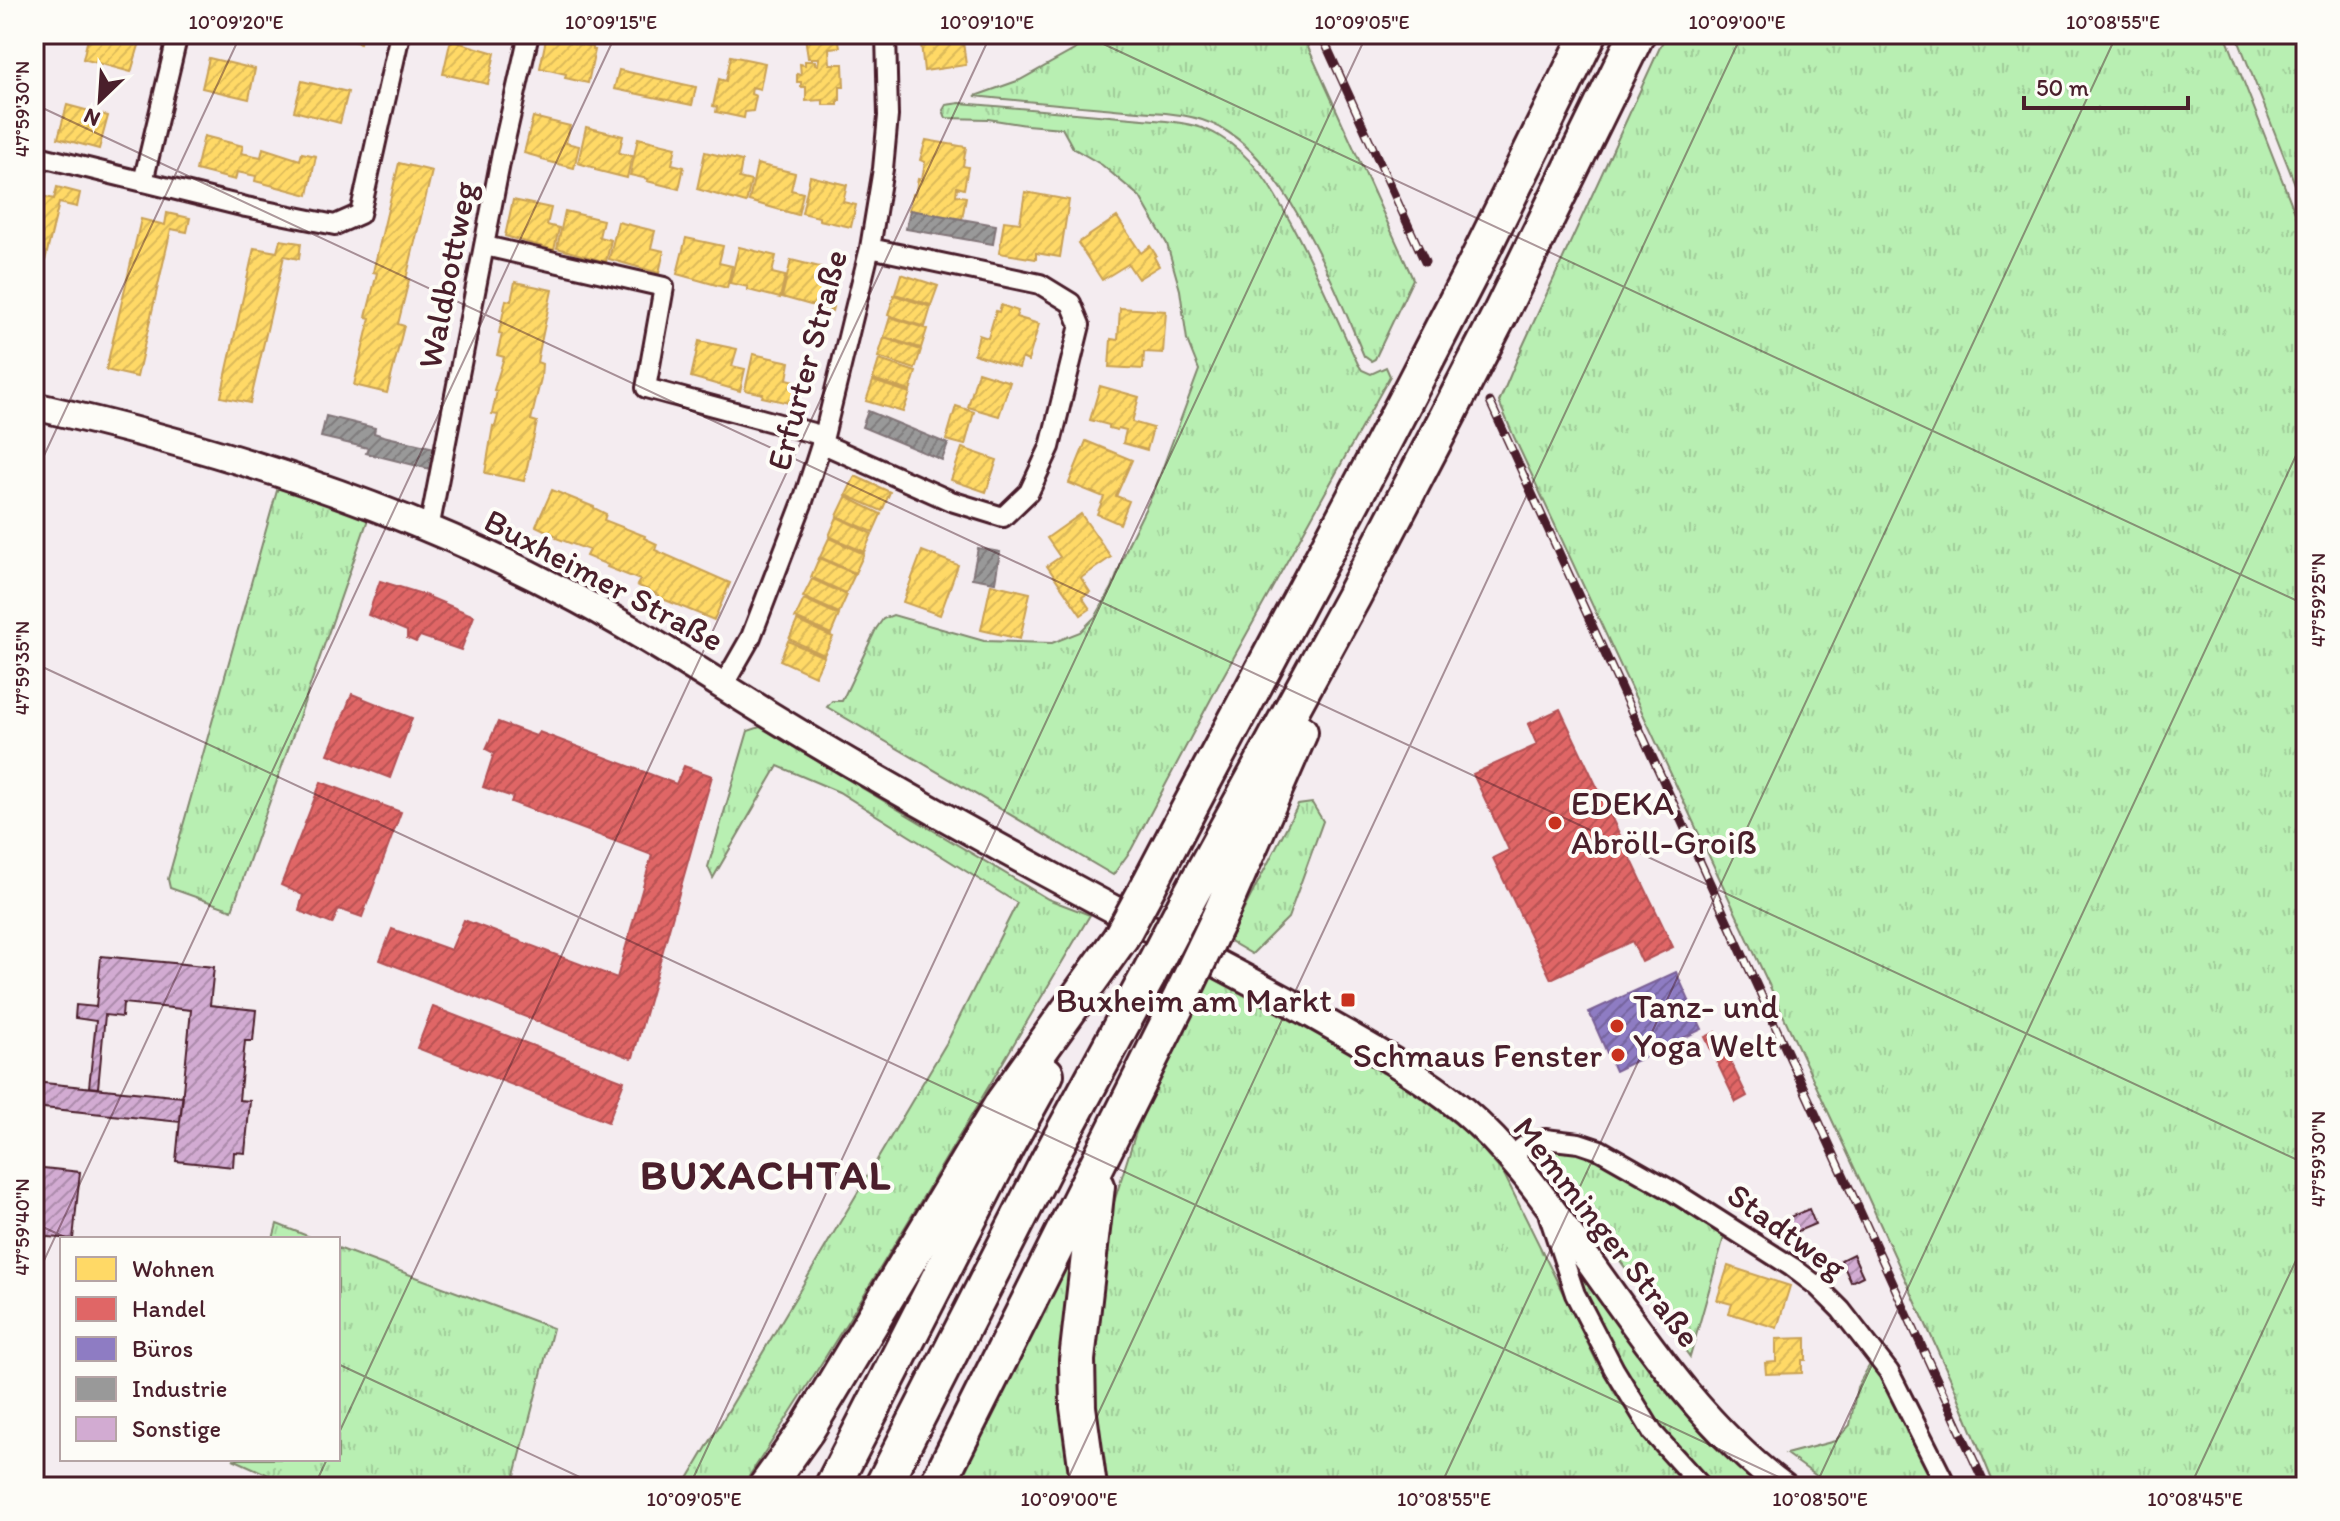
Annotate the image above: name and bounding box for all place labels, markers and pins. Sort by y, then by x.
place label: EDEKA Abröll-Groiß [1571,783,1757,863]
marker: EDEKA Abröll-Groiß [1546,814,1564,832]
place label: Buxheim am Markt [1055,980,1332,1021]
place label: Tanz- und Yoga Welt [1633,986,1779,1066]
marker: Buxheim am Markt [1339,991,1357,1009]
marker: Tanz- und Yoga Welt [1608,1017,1626,1035]
place label: Schmaus Fenster [1353,1035,1602,1076]
marker: Schmaus Fenster [1609,1046,1627,1064]

